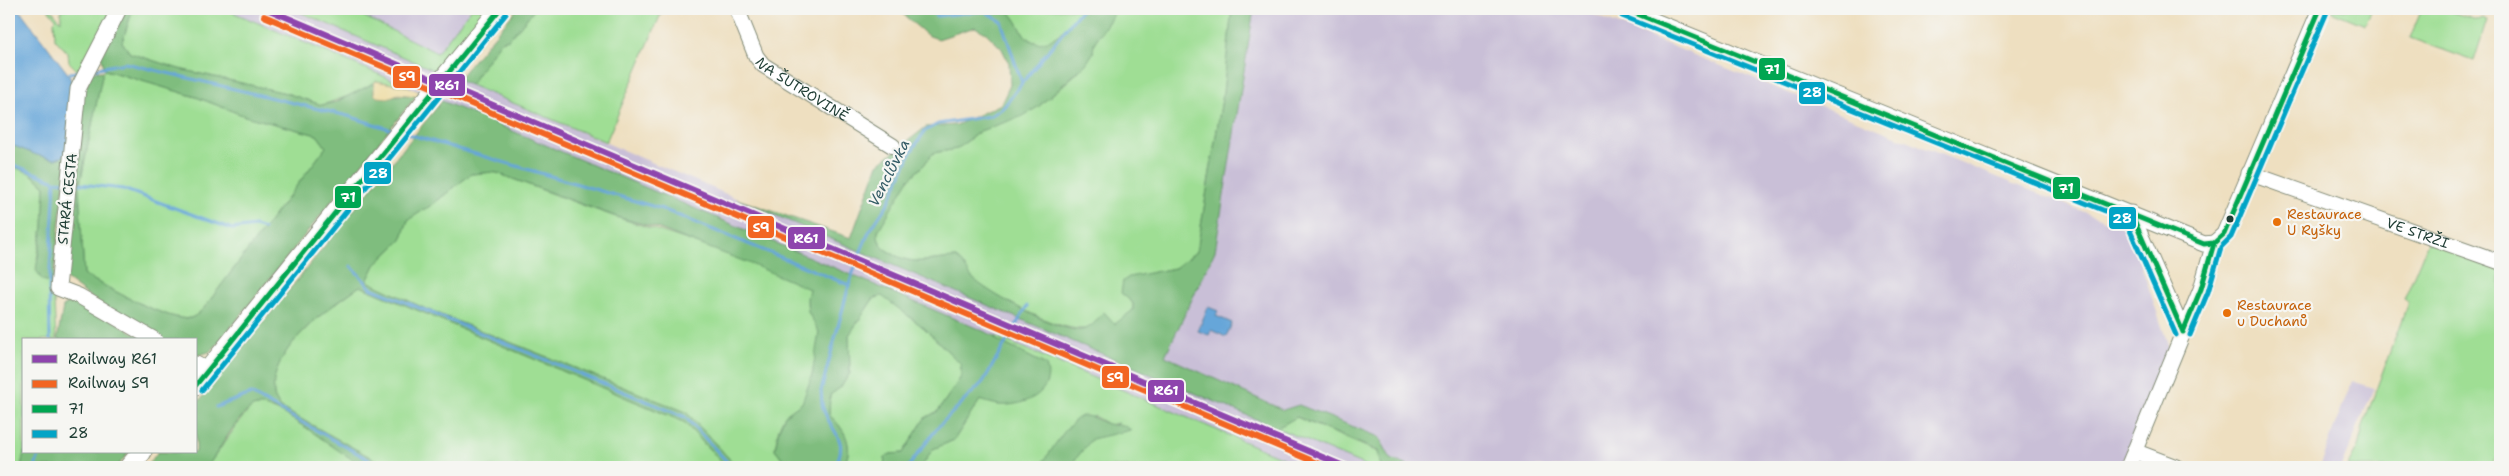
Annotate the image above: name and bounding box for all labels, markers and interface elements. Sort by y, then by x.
street label: NA ŠUTROVINĚ [751,54,852,125]
line badge: 71 [1758,57,1786,81]
text: 71 [1764,60,1780,78]
line badge: S9 [392,65,421,89]
text: S9 [398,67,416,85]
line badge: R61 [428,73,466,97]
text: R61 [434,76,460,94]
line badge: 28 [1798,81,1826,105]
text: 28 [1802,83,1822,101]
water label: Venclůvka [864,136,914,210]
street label: STARÁ CESTA [53,152,81,246]
line badge: 28 [363,161,392,185]
text: 28 [368,164,388,182]
line badge: 71 [2052,176,2081,200]
text: 71 [2058,179,2074,197]
line badge: 71 [334,185,362,209]
text: 71 [340,188,356,206]
place label: Restaurace U Ryšky [2287,205,2362,239]
line badge: 28 [2108,206,2137,230]
text: 28 [2112,209,2132,227]
street label: VE STRŽI [2384,213,2452,252]
unlabelled marker [2225,214,2235,224]
line badge: S9 [747,215,775,239]
marker: Restaurace U Ryšky [2271,216,2283,228]
text: S9 [752,218,770,236]
line badge: R61 [787,226,826,250]
text: R61 [793,229,819,247]
place label: Restaurace u Duchanů [2237,296,2312,330]
marker: Restaurace u Duchanů [2221,307,2233,319]
legend [22,338,198,454]
text: Railway R61 [68,349,157,369]
line badge: S9 [1101,365,1130,389]
text: S9 [1106,368,1124,386]
text: Railway S9 [68,373,149,393]
line badge: R61 [1147,379,1185,403]
text: R61 [1153,381,1179,399]
text: 71 [68,399,84,419]
text: 28 [68,423,89,443]

